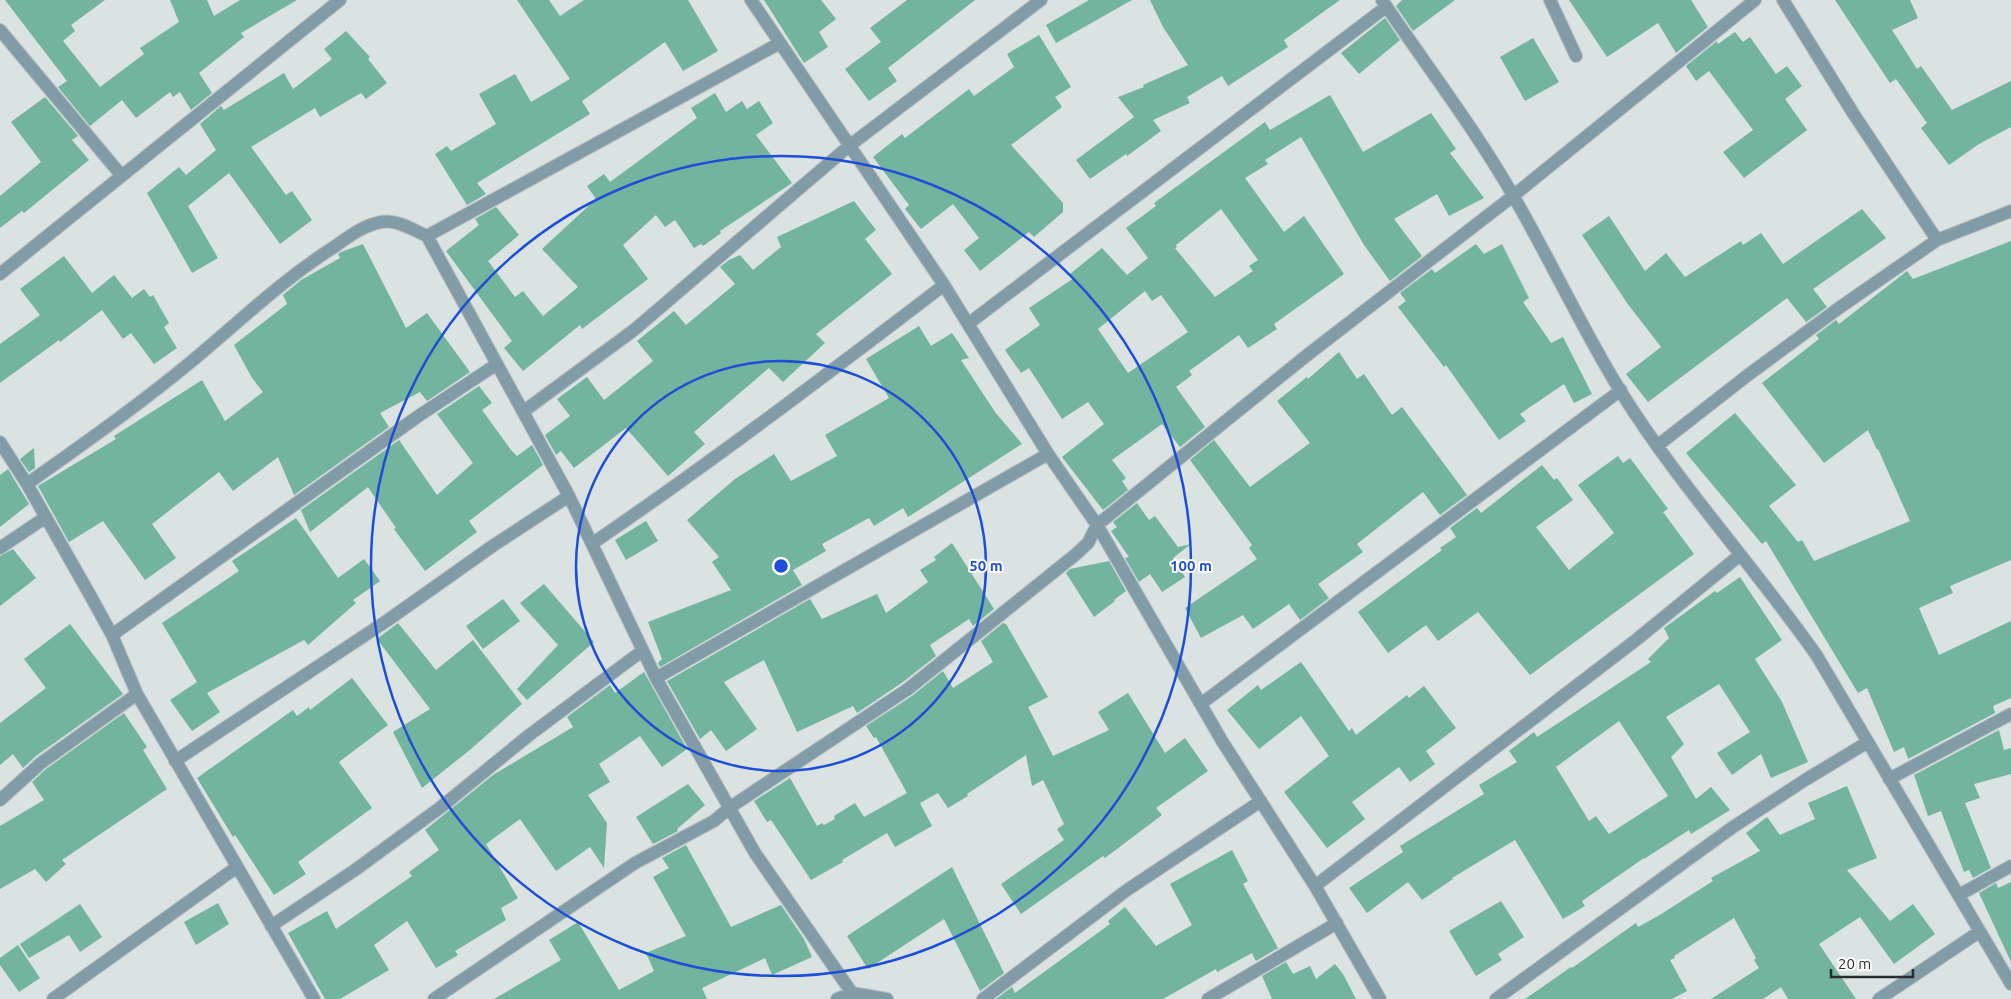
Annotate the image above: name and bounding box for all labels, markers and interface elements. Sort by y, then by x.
centre of rings [772,557,790,575]
text: 50 m [969,557,1003,574]
text: 100 m [1170,557,1212,574]
scale bar [1831,946,1914,978]
text: 20 m [1838,955,1871,972]

